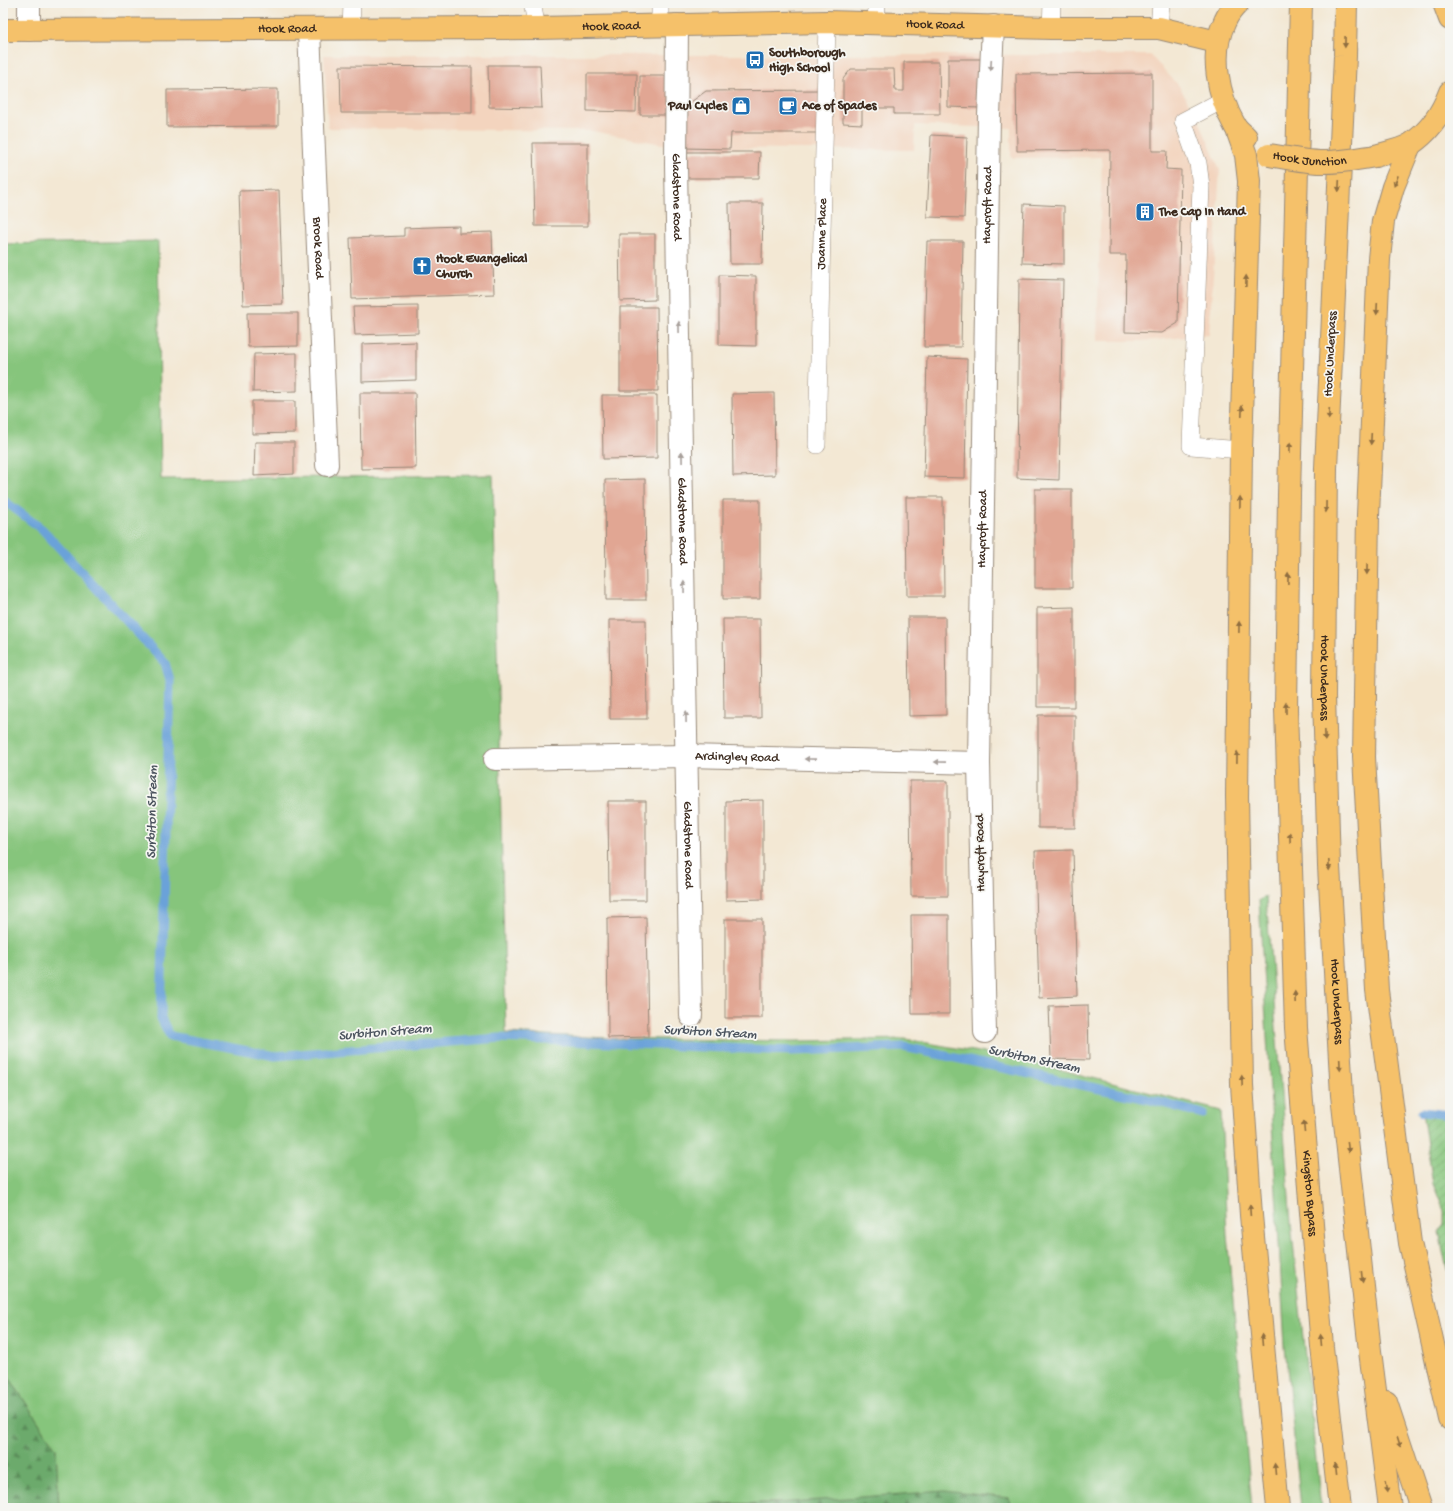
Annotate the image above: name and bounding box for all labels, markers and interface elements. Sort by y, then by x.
street label: Hook Road [906,17,966,33]
street label: Hook Road [582,18,642,35]
street label: Hook Road [258,21,318,37]
one-way arrow [1342,36,1348,49]
place label: Southborough High School [769,46,846,76]
bus stop icon: Southborough High School [744,49,766,71]
one-way arrow [988,59,994,72]
shop icon: Paul Cycles [730,95,752,117]
cafe icon: Ace of Spades [777,95,799,117]
place label: Ace of Spades [801,98,878,115]
place label: Paul Cycles [667,99,728,114]
street label: Hook Junction [1271,148,1348,170]
street label: Gladstone Road [668,153,685,242]
street label: Haycroft Road [980,165,996,244]
one-way arrow [1392,176,1398,188]
one-way arrow [1336,180,1342,193]
street label: Joanne Place [814,198,830,270]
building icon: The Cap In Hand [1134,201,1156,223]
place label: The Cap In Hand [1158,205,1247,221]
street label: Brook Road [309,215,327,281]
place label: Hook Evangelical Church [435,252,527,282]
church icon: Hook Evangelical Church [411,255,433,277]
one-way arrow [1243,274,1249,287]
one-way arrow [1374,303,1380,316]
street label: Hook Underpass [1321,310,1341,397]
one-way arrow [676,320,682,333]
one-way arrow [1239,404,1245,417]
one-way arrow [1325,408,1332,420]
one-way arrow [1368,433,1375,445]
one-way arrow [1287,441,1293,454]
one-way arrow [679,450,685,463]
street label: Gladstone Road [674,477,691,566]
street label: Haycroft Road [975,489,991,568]
one-way arrow [1237,495,1243,508]
one-way arrow [1323,501,1329,514]
one-way arrow [1364,563,1370,576]
one-way arrow [1284,572,1291,584]
one-way arrow [681,580,687,593]
one-way arrow [1236,620,1242,633]
street label: Hook Underpass [1316,635,1332,722]
one-way arrow [1283,701,1289,714]
one-way arrow [683,711,690,723]
one-way arrow [1322,729,1328,742]
street label: Ardingley Road [695,749,780,766]
one-way arrow [1234,750,1240,763]
one-way arrow [803,756,816,762]
one-way arrow [933,759,946,765]
water label: Surbiton Stream [144,765,162,859]
street label: Gladstone Road [680,801,696,890]
street label: Haycroft Road [973,813,989,892]
one-way arrow [1287,831,1293,844]
one-way arrow [1326,859,1332,872]
street label: Hook Underpass [1327,958,1347,1046]
one-way arrow [1292,990,1298,1003]
water label: Surbiton Stream [338,1020,432,1046]
water label: Surbiton Stream [663,1022,757,1044]
water label: Surbiton Stream [987,1042,1082,1078]
one-way arrow [1337,1059,1344,1071]
one-way arrow [1239,1074,1245,1087]
one-way arrow [1300,1121,1307,1133]
one-way arrow [1345,1141,1351,1153]
street label: Kingston Bypass [1298,1150,1321,1238]
one-way arrow [1247,1204,1254,1216]
one-way arrow [1359,1271,1365,1283]
one-way arrow [1259,1334,1266,1346]
one-way arrow [1317,1334,1324,1346]
one-way arrow [1396,1436,1402,1448]
one-way arrow [1271,1463,1278,1475]
one-way arrow [1332,1463,1338,1475]
one-way arrow [1384,1481,1390,1493]

